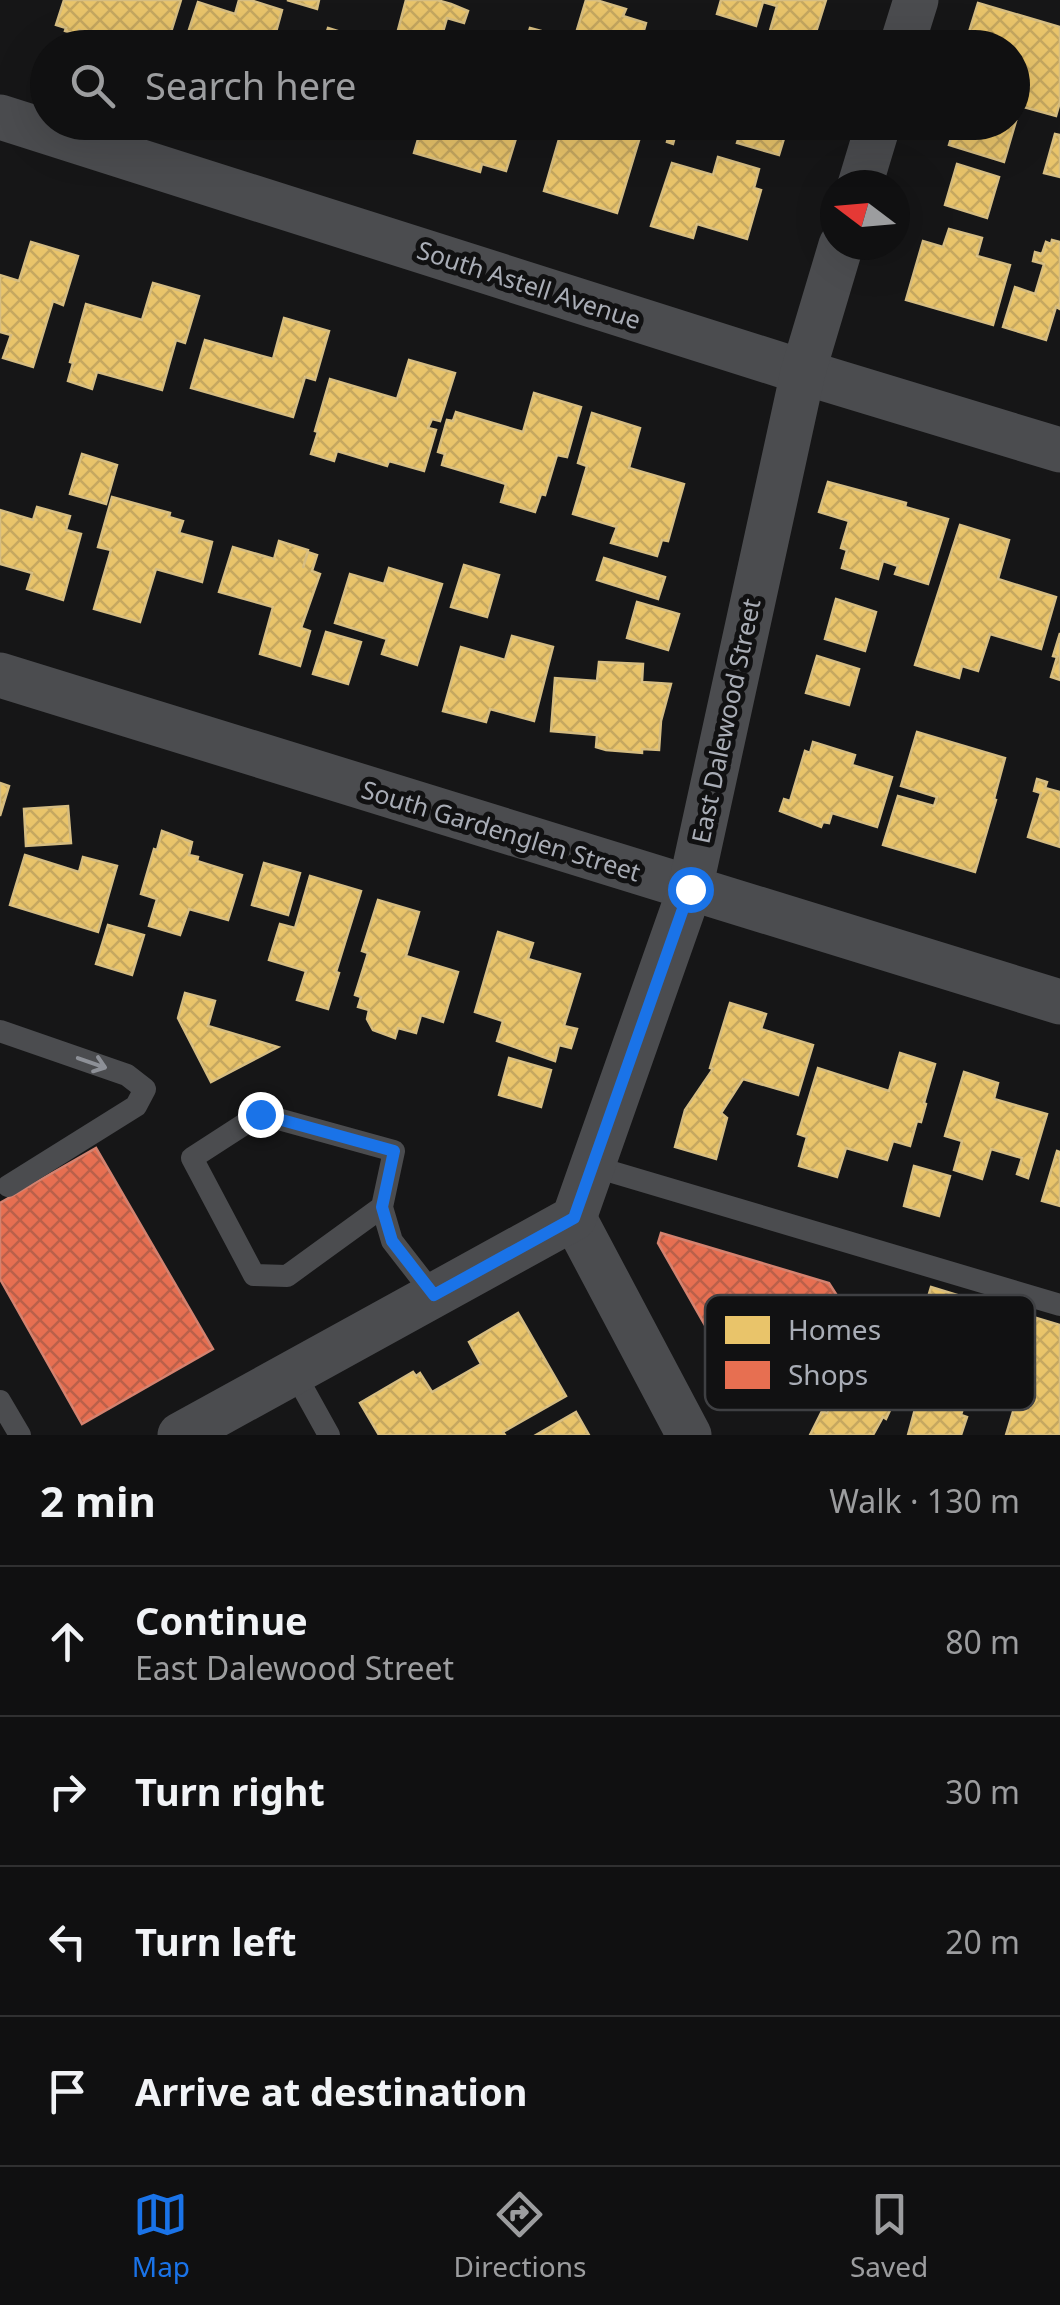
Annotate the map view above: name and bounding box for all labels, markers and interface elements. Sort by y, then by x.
search box [30,30,1030,140]
icon: search [65,58,120,113]
text: Search here [145,59,356,111]
north arrow [820,170,910,260]
street label: South Astell Avenue [413,232,646,336]
street label: East Dalewood Street [682,595,768,846]
street label: South Gardenglen Street [358,771,645,889]
route start [668,867,714,913]
one-way arrow [76,1056,108,1074]
route end [238,1092,284,1138]
legend [705,1295,1035,1410]
text: Homes [788,1310,881,1348]
text: Shops [788,1355,868,1393]
text: 2 min [40,1472,156,1529]
text: Walk · 130 m [829,1479,1020,1522]
text: Continue [135,1594,308,1646]
icon: ahead [40,1614,95,1669]
text: 80 m [945,1620,1020,1663]
text: East Dalewood Street [135,1646,454,1689]
icon: right [40,1764,95,1819]
text: Turn right [135,1765,325,1817]
text: 30 m [945,1770,1020,1813]
icon: left [40,1914,95,1969]
text: Turn left [135,1915,297,1967]
text: 20 m [945,1920,1020,1963]
icon: arrive [40,2064,95,2119]
text: Arrive at destination [135,2065,527,2117]
tab: Map [132,2187,190,2285]
tab: Directions [454,2187,586,2285]
tab: Saved [850,2187,928,2285]

